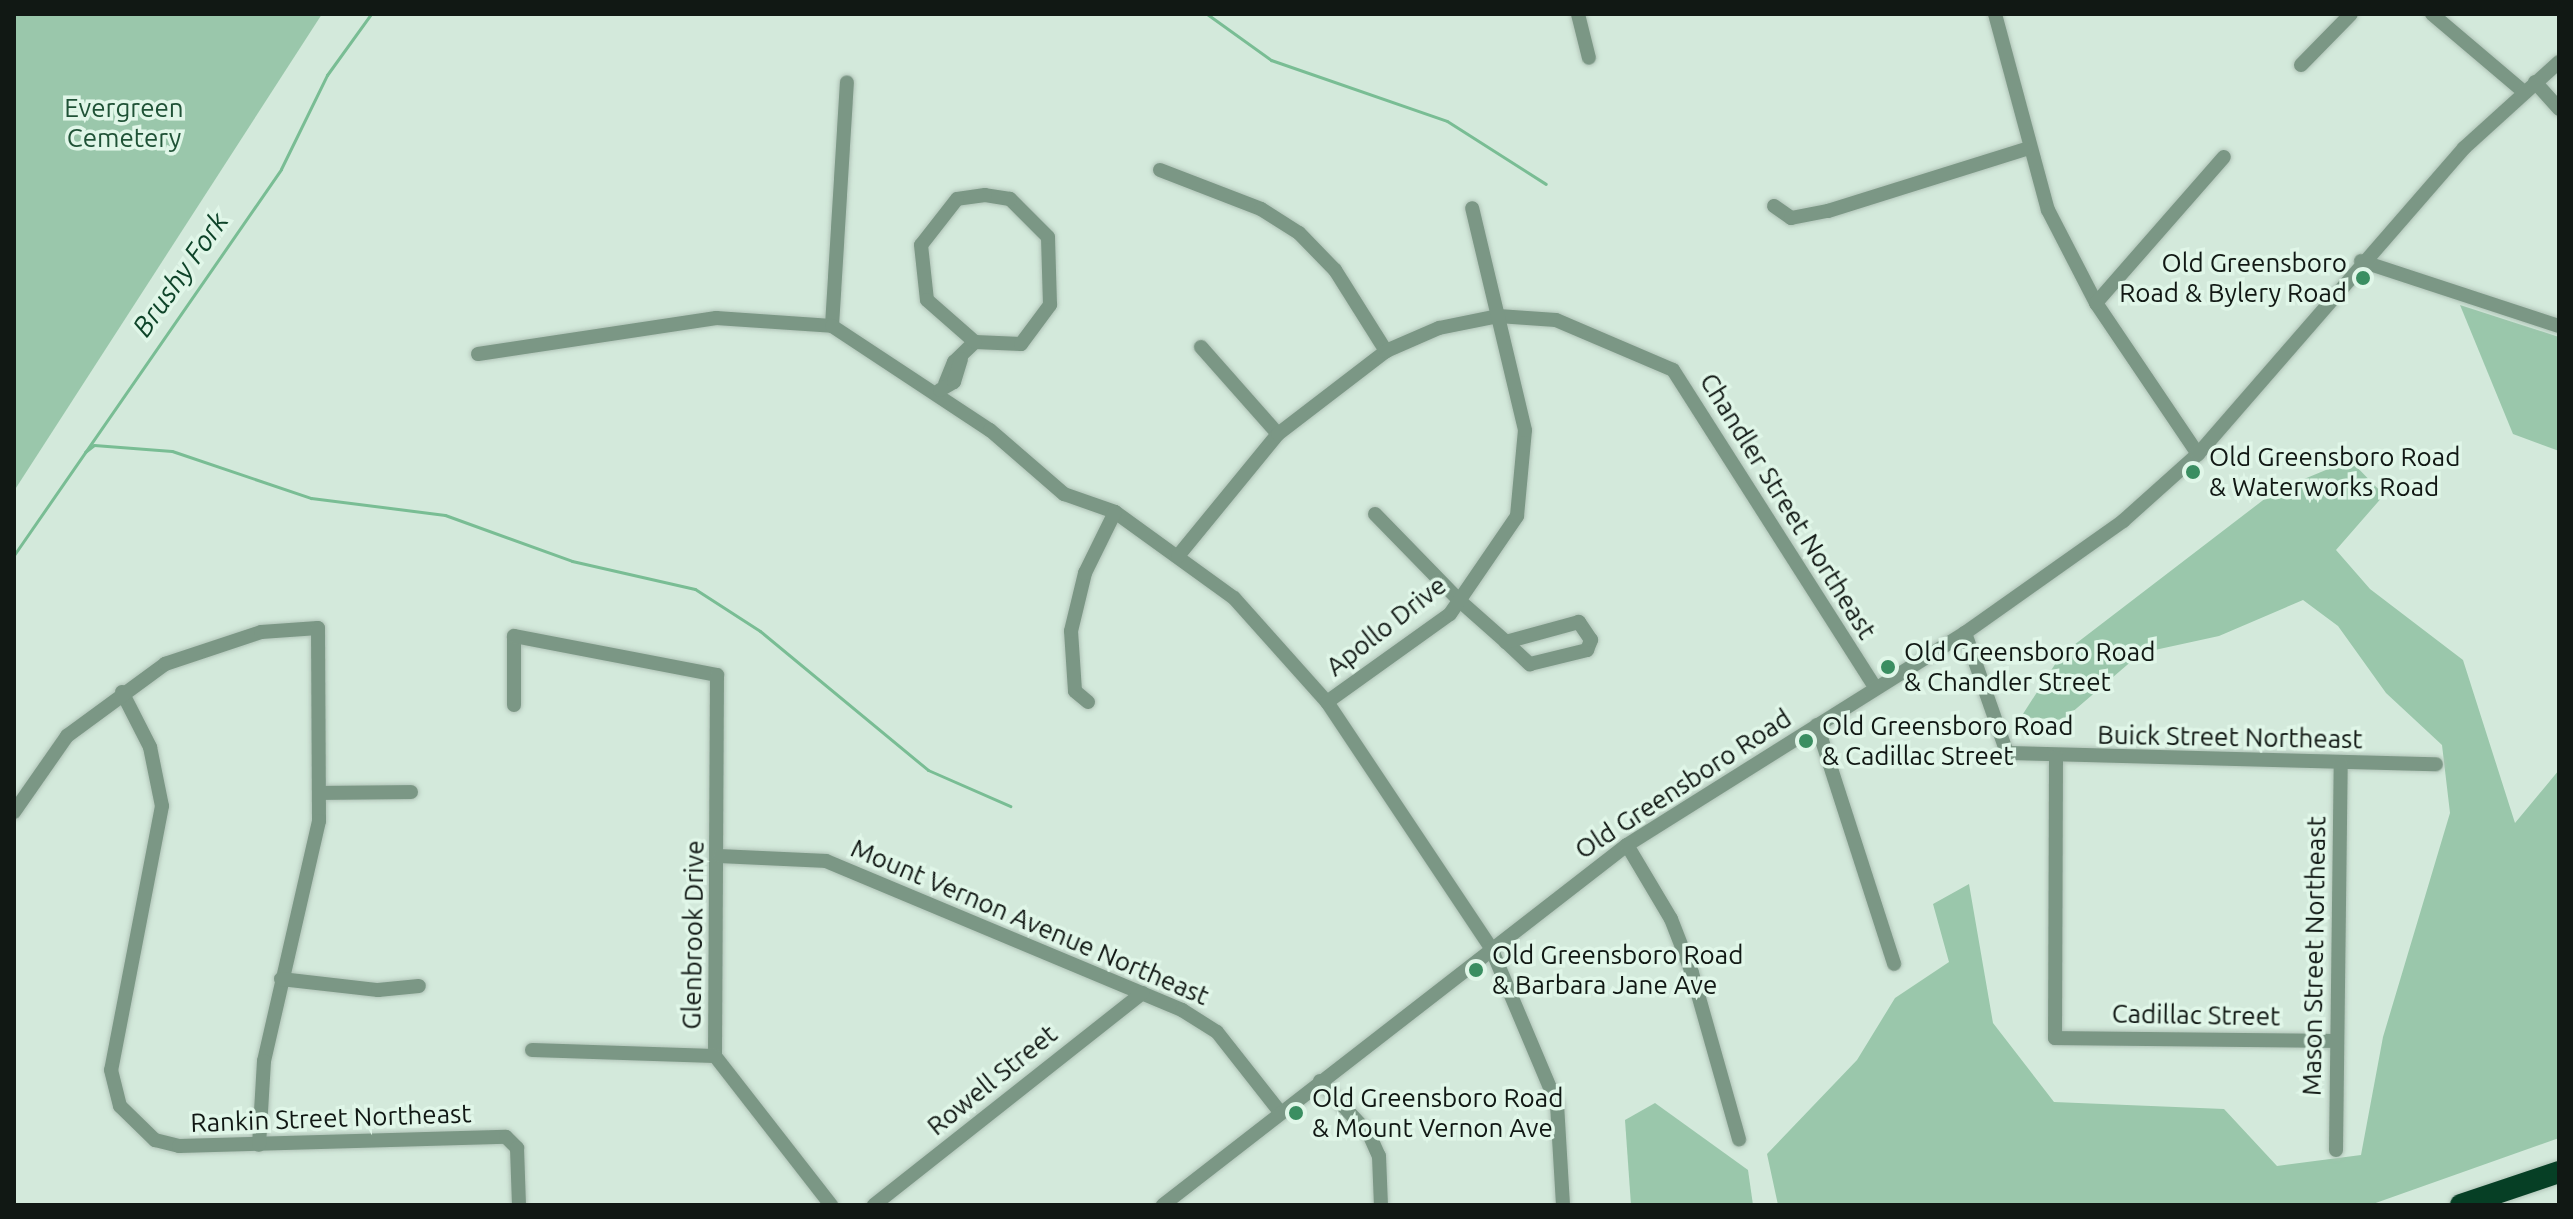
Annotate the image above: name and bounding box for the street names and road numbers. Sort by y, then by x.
street label: Chandler Street Northeast [1693,367,1883,645]
street label: Apollo Drive [1320,570,1452,682]
street label: Old Greensboro Road [1569,702,1797,866]
street label: Buick Street Northeast [2097,719,2363,755]
street label: Mason Street Northeast [2296,816,2332,1096]
street label: Mount Vernon Avenue Northeast [846,832,1214,1012]
street label: Glenbrook Drive [676,840,710,1030]
street label: Cadillac Street [2111,998,2281,1032]
street label: Rowell Street [921,1018,1063,1142]
street label: Rankin Street Northeast [190,1098,472,1138]

